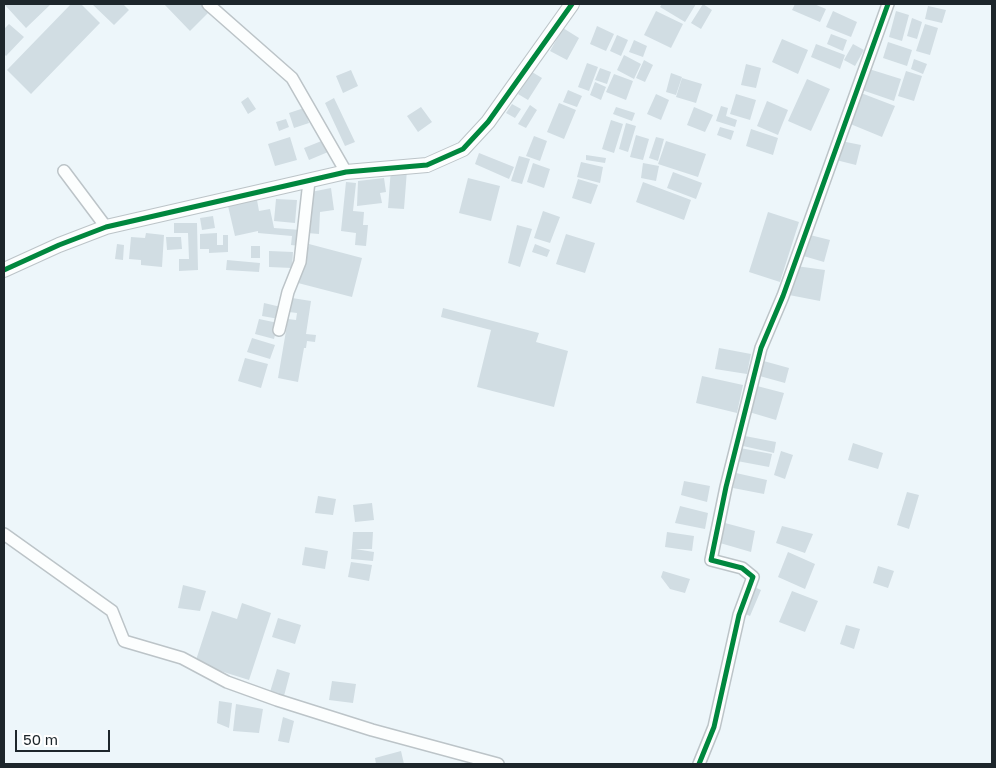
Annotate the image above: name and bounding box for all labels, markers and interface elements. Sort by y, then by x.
scale bar [18,720,112,752]
text: 50 m [23,730,58,748]

